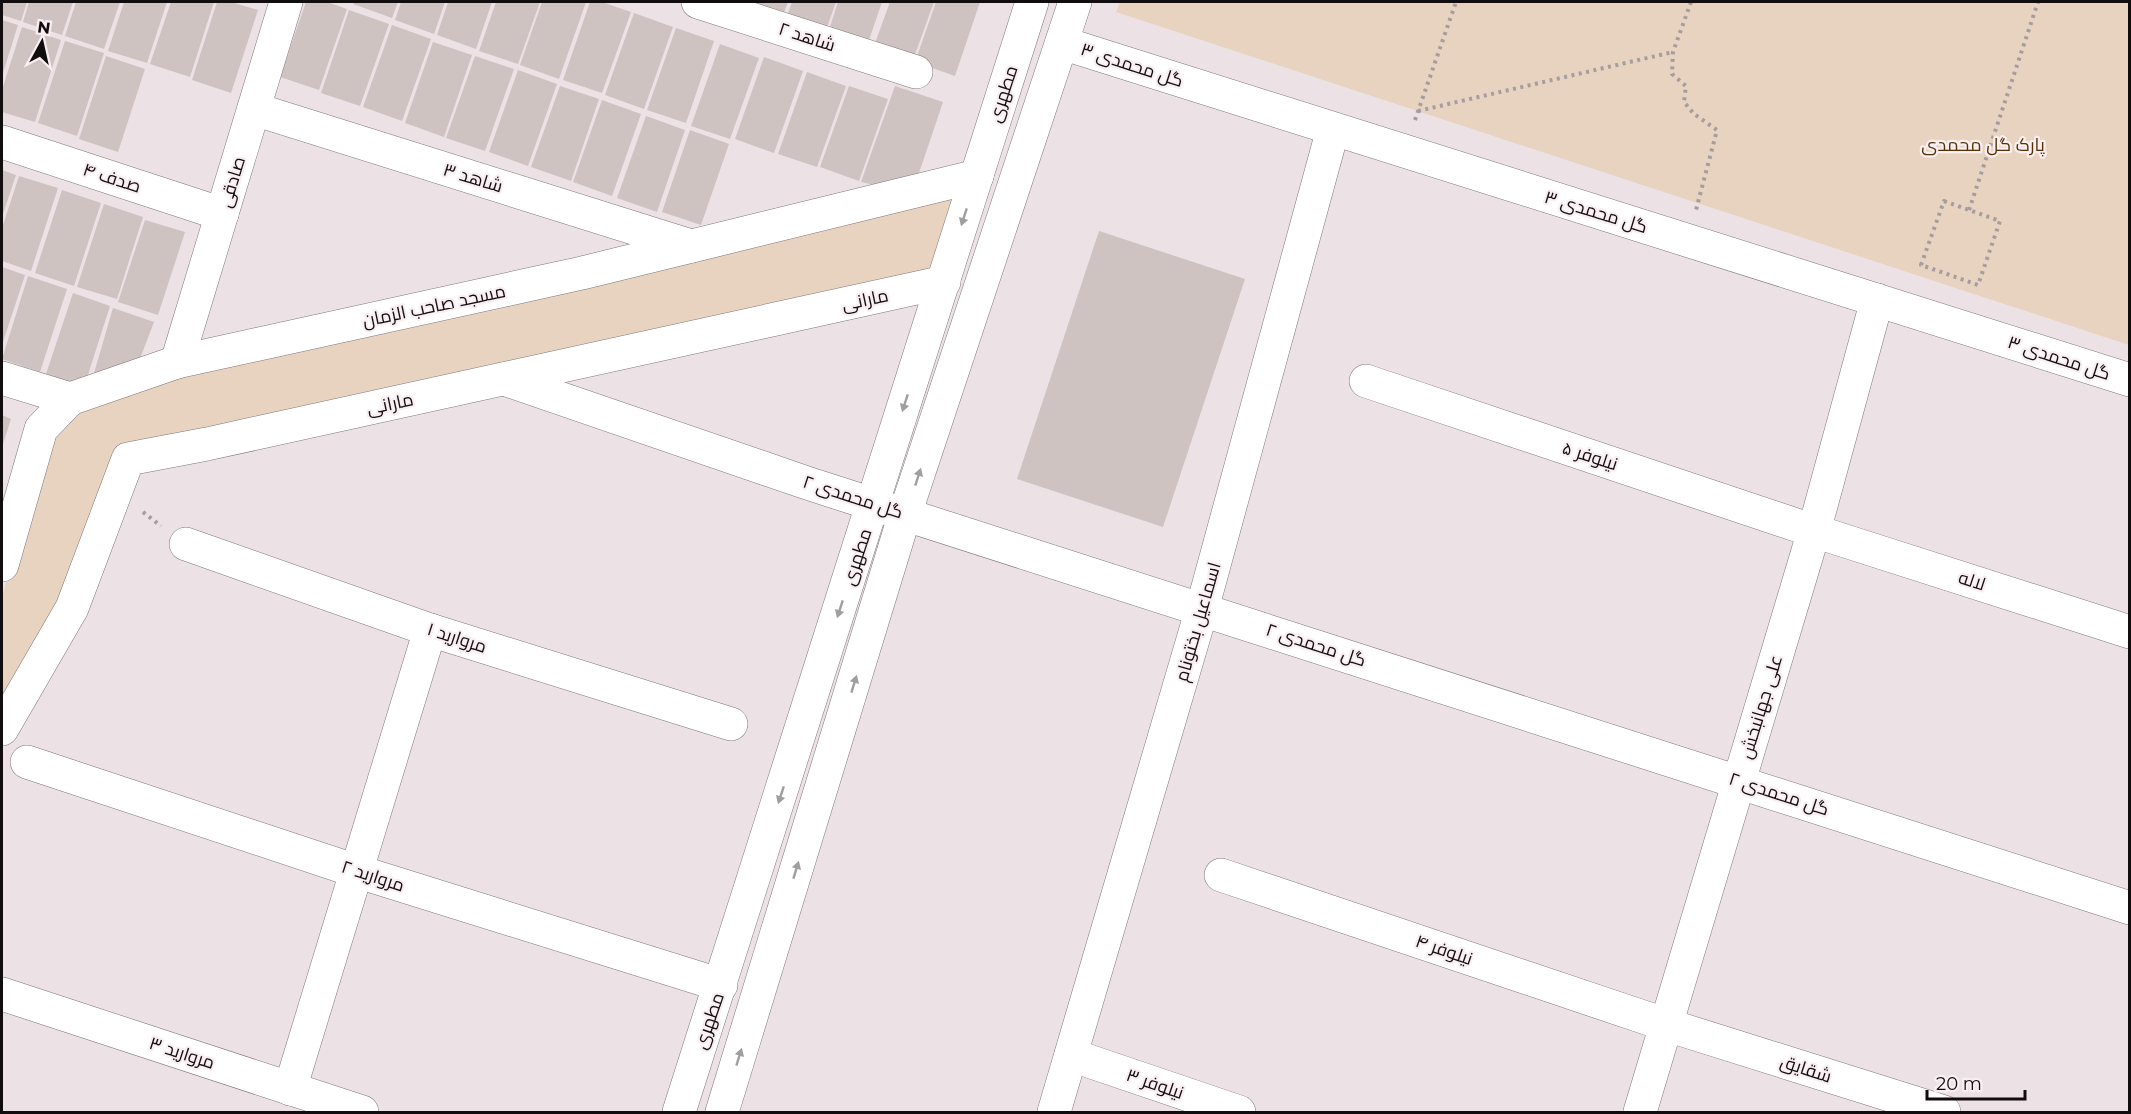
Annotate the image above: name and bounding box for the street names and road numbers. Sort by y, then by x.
street label: شاهد ۲ [776,18,838,56]
street label: گل محمدی ۳ [1078,38,1186,92]
street label: مطهری [984,63,1022,125]
street label: صادقی [214,154,250,210]
street label: صدف ۴ [80,158,144,198]
street label: شاهد ۳ [441,159,505,197]
street label: گل محمدی ۳ [1542,186,1650,238]
street label: مسجد صاحب الزمان [360,280,508,332]
street label: مارانی [840,284,890,316]
street label: گل محمدی ۳ [2005,331,2113,385]
street label: مارانی [365,388,415,420]
street label: نیلوفر ۵ [1560,437,1620,475]
street label: گل محمدی ۲ [800,470,906,524]
street label: مطهری [838,526,876,588]
street label: اسماعیل بختونام [1170,560,1227,685]
street label: لاله [1956,566,1988,596]
street label: مروارید ۱ [425,618,489,658]
street label: گل محمدی ۲ [1263,618,1369,672]
street label: علی جهانبخش [1735,652,1787,762]
street label: گل محمدی ۲ [1726,767,1832,821]
street label: مروارید ۲ [339,855,407,897]
street label: نیلوفر ۴ [1413,930,1475,970]
street label: مطهری [689,990,729,1052]
street label: مروارید ۳ [146,1032,218,1074]
street label: شقایق [1777,1050,1834,1089]
street label: نیلوفر ۳ [1123,1064,1187,1104]

